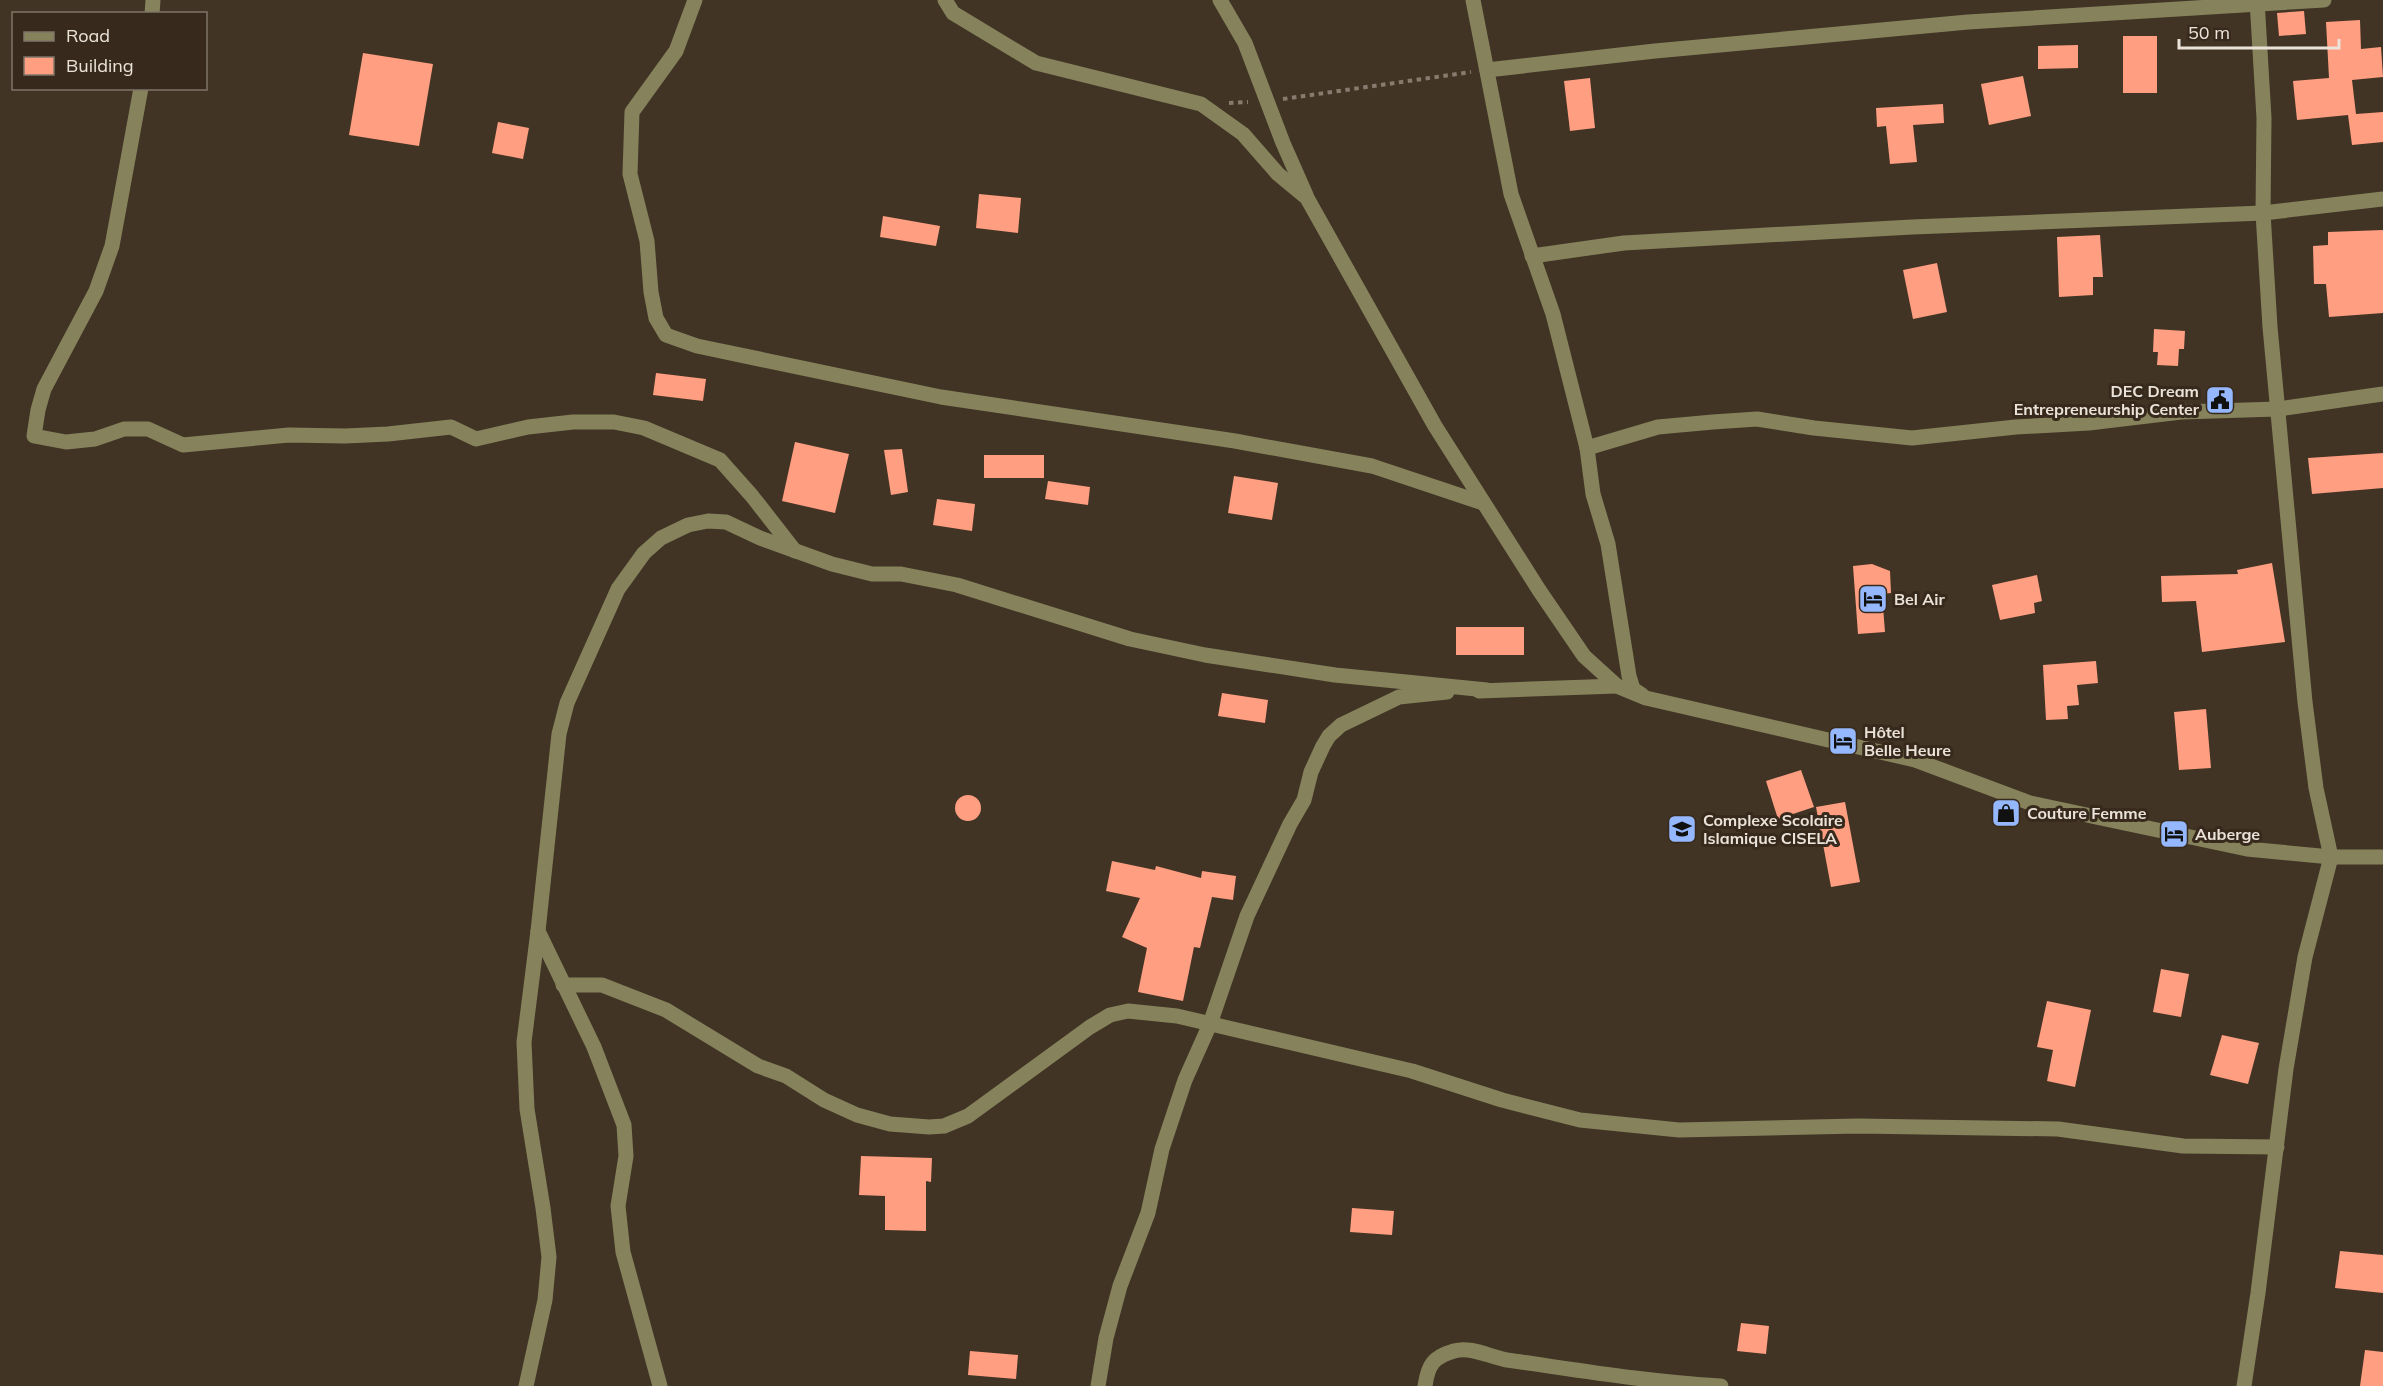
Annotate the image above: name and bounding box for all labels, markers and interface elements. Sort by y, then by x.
legend [12,12,207,90]
scale bar [2179,12,2340,50]
text: 50 m [2188,21,2230,44]
text: Road [66,24,110,47]
text: Building [66,54,134,77]
place label: DEC Dream Entrepreneurship Center [2014,381,2200,419]
public building icon: DEC Dream Entrepreneurship Center [2204,384,2236,416]
hotel icon: Bel Air [1857,583,1889,615]
place label: Bel Air [1894,589,1946,609]
place label: Hôtel Belle Heure [1864,722,1951,760]
hotel icon: Hôtel Belle Heure [1827,725,1859,757]
shop icon: Couture Femme [1990,797,2022,829]
place label: Couture Femme [2027,803,2147,823]
place label: Complexe Scolaire Islamique CISELA [1703,810,1843,848]
school or university icon: Complexe Scolaire Islamique CISELA [1666,813,1698,845]
hotel icon: Auberge [2158,818,2190,850]
place label: Auberge [2195,824,2260,844]

